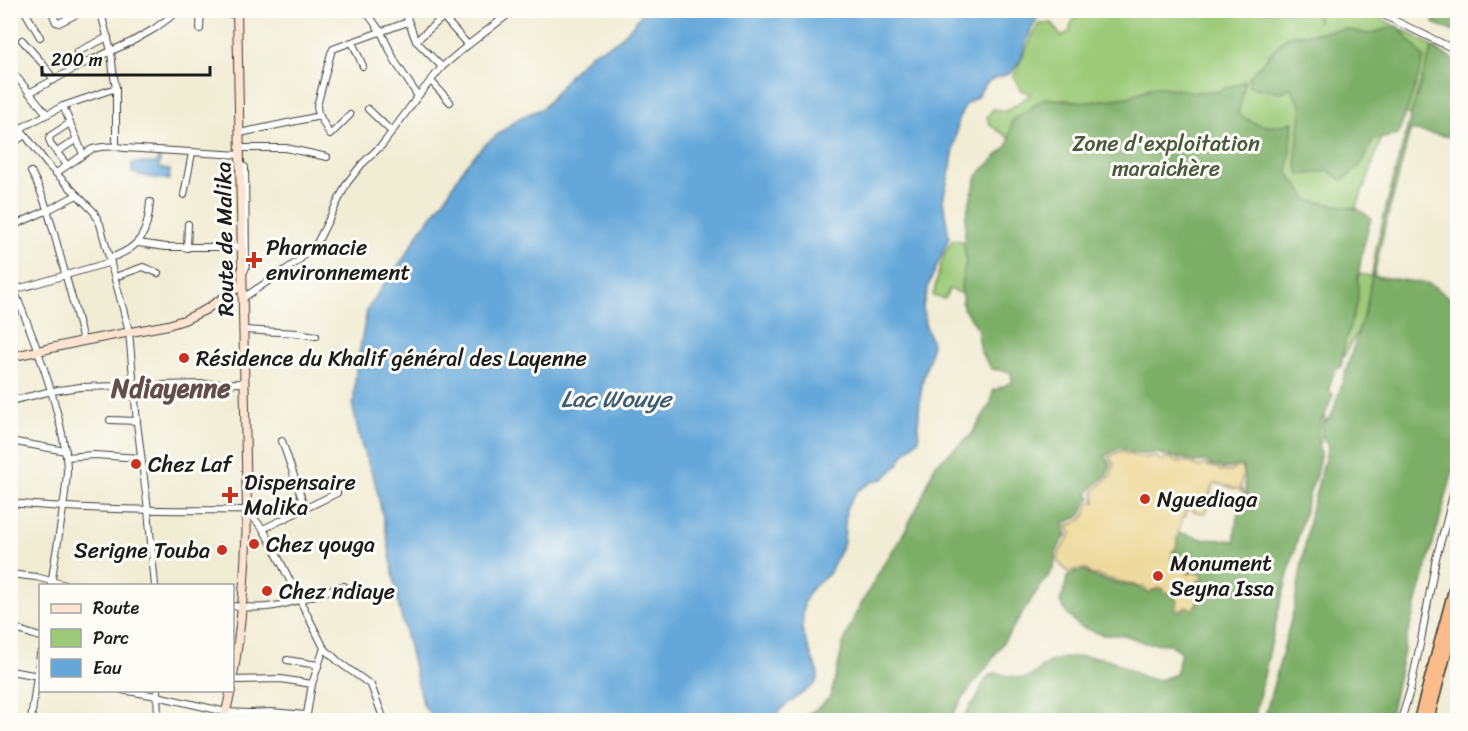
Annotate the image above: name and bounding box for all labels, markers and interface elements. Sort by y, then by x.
scale bar [42,39,210,77]
text: 200 m [51,44,103,76]
park label: Zone d'exploitation maraichère [1072,124,1260,188]
street label: Route de Malika [204,161,245,317]
place label: Pharmacie environnement [266,228,410,292]
marker: Pharmacie environnement [247,253,261,267]
place label: Résidence du Khalif général des Layenne [196,339,587,378]
marker: Résidence du Khalif général des Layenne [177,351,191,365]
district label: Ndiayenne [110,365,231,411]
water label: Lac Wouye [561,378,674,420]
place label: Chez Laf [148,445,234,484]
marker: Chez Laf [129,457,143,471]
place label: Dispensaire Malika [244,463,356,527]
place label: Nguediaga [1157,480,1258,519]
marker: Dispensaire Malika [221,486,239,504]
marker: Nguediaga [1138,492,1152,506]
place label: Chez youga [266,525,375,564]
place label: Serigne Touba [74,531,210,570]
marker: Chez youga [247,537,261,551]
marker: Serigne Touba [215,543,229,557]
place label: Monument Seyna Issa [1170,544,1274,608]
marker: Monument Seyna Issa [1151,569,1165,583]
place label: Chez ndiaye [279,572,395,611]
legend [39,584,234,692]
marker: Chez ndiaye [260,584,274,598]
text: Route [93,592,140,624]
text: Parc [93,622,129,654]
text: Eau [93,652,122,684]

